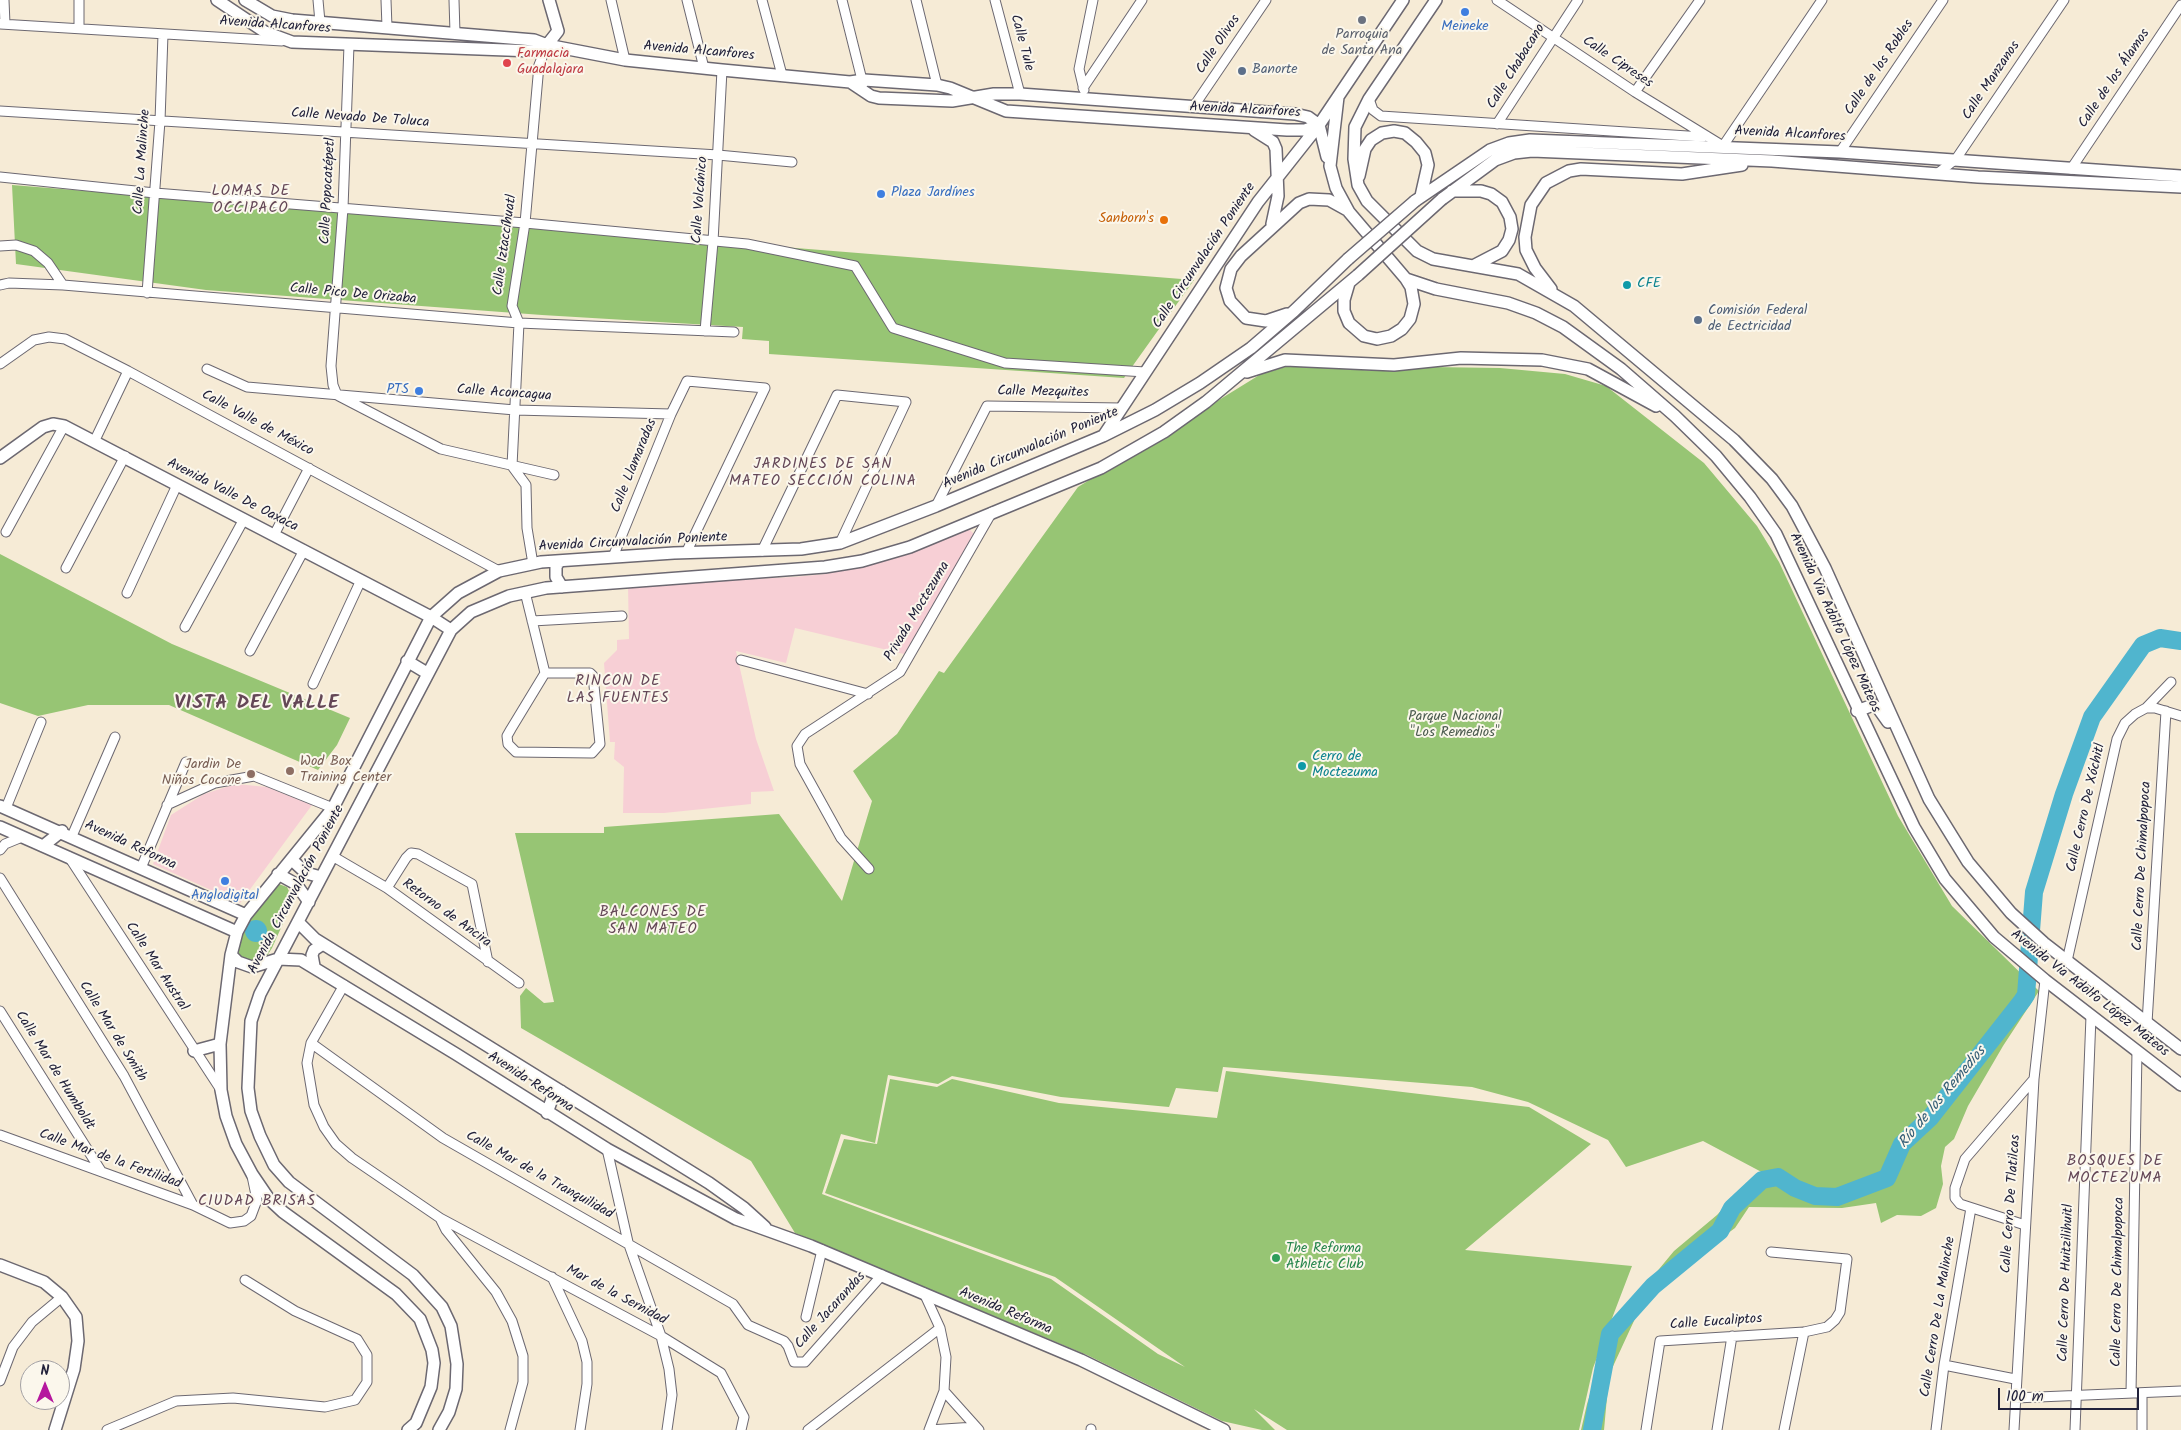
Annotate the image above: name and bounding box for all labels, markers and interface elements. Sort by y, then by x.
marker: Meineke [1459,6,1471,18]
street label: Calle Olivos [1193,12,1245,78]
street label: Calle Tule [1005,13,1037,73]
street label: Avenida Alcanfores [219,14,331,38]
marker: Parroquia de Santa Ana [1356,14,1368,26]
street label: Calle de los Robles [1842,17,1918,119]
place label: Meineke [1441,20,1489,36]
street label: Calle Chabacano [1484,22,1550,112]
street label: Calle de los Álamos [2076,26,2154,132]
place label: Parroquia de Santa Ana [1322,28,1402,60]
street label: Calle Cipreses [1579,33,1655,93]
street label: Calle Manzanos [1960,38,2024,124]
street label: Avenida Alcanfores [643,39,755,65]
place label: Farmacia Guadalajara [517,47,584,80]
marker: Farmacia Guadalajara [501,57,513,69]
place label: Banorte [1252,63,1298,79]
marker: Banorte [1236,65,1248,77]
street label: Avenida Alcanfores [1189,100,1301,122]
street label: Calle Nevado De Toluca [290,106,430,132]
street label: Calle La Malinche [131,109,155,215]
street label: Avenida Alcanfores [1734,124,1846,146]
street label: Calle Popocatépetl [318,137,340,245]
street label: Calle Volcánico [690,156,712,244]
street label: Calle Circunvalación Poniente [1150,180,1260,332]
district label: LOMAS DE OCCIPACO [211,183,291,218]
place label: Plaza Jardínes [891,186,975,202]
marker: Plaza Jardínes [875,188,887,200]
street label: Calle Iztaccíhuatl [491,193,521,297]
place label: Sanborn's [1099,212,1154,228]
marker: Sanborn's [1158,214,1170,226]
place label: CFE [1637,277,1661,293]
marker: CFE [1621,279,1633,291]
street label: Calle Pico De Orizaba [289,281,417,309]
place label: Comisión Federal de Eectricidad [1708,304,1807,336]
marker: Comisión Federal de Eectricidad [1692,314,1704,326]
street label: Calle Aconcagua [456,382,552,406]
place label: PTS [386,383,409,399]
street label: Calle Mezquites [997,384,1089,402]
marker: PTS [413,385,425,397]
street label: Calle Valle de México [198,387,316,461]
street label: Avenida Circunvalación Poniente [941,404,1121,494]
street label: Calle Llamaradas [609,417,661,515]
street label: Avenida Valle De Oaxaca [164,456,300,536]
district label: JARDINES DE SAN MATEO SECCIÓN COLINA [727,456,919,491]
street label: Avenida Circunvalación Poniente [538,530,728,556]
street label: Avenida Via Adolfo López Mateos [1785,530,1883,716]
street label: Privada Moctezuma [882,559,954,665]
district label: RINCON DE LAS FUENTES [565,673,671,708]
district label: VISTA DEL VALLE [173,694,341,716]
park label: Parque Nacional "Los Remedios" [1408,710,1502,742]
street label: Calle Cerro De Xóchitl [2064,742,2110,874]
place label: Cerro de Moctezuma [1312,750,1378,782]
place label: Wod Box Training Center [300,755,391,788]
place label: Jardin De Niños Cocone [162,758,241,790]
marker: Cerro de Moctezuma [1296,760,1308,772]
marker: Wod Box Training Center [284,765,296,777]
marker: Jardin De Niños Cocone [245,768,257,780]
street label: Calle Cerro De Chimalpopoca [2130,781,2156,951]
street label: Avenida Circunvalación Poniente [245,803,349,977]
street label: Avenida Reforma [82,817,178,875]
marker: Anglodigital [219,875,231,887]
street label: Retorno de Ancira [398,876,494,952]
place label: Anglodigital [191,889,259,905]
district label: BALCONES DE SAN MATEO [598,904,708,939]
street label: Calle Mar Austral [121,919,191,1015]
street label: Avenida Via Adolfo López Mateos [2006,927,2172,1061]
street label: Calle Mar de Smith [74,979,150,1085]
street label: Calle Mar de Humboldt [11,1008,97,1134]
water label: Río de los Remedios [1895,1044,1991,1152]
street label: Avenida Reforma [484,1049,576,1117]
street label: Calle Mar de la Fertilidad [36,1126,184,1194]
street label: Calle Mar de la Tranquilidad [462,1128,616,1224]
street label: Calle Cerro De Tlatilcas [1999,1134,2025,1274]
district label: BOSQUES DE MOCTEZUMA [2065,1153,2165,1188]
district label: CIUDAD BRISAS [196,1193,318,1211]
street label: Calle Cerro De Chimalpopoca [2109,1197,2129,1367]
street label: Calle Cerro De Huitzilihuitl [2056,1204,2078,1362]
street label: Calle Cerro De La Malinche [1918,1236,1960,1398]
place label: The Reforma Athletic Club [1286,1242,1364,1274]
marker: The Reforma Athletic Club [1270,1252,1282,1264]
street label: Mar de la Sernidad [563,1262,669,1330]
street label: Calle Jacarandas [792,1269,870,1353]
street label: Avenida Reforma [956,1285,1054,1339]
street label: Calle Eucaliptos [1669,1311,1763,1335]
north arrow [20,1360,70,1410]
text: N [41,1360,49,1382]
scale bar [2001,1378,2142,1410]
text: 100 m [2006,1385,2044,1409]

